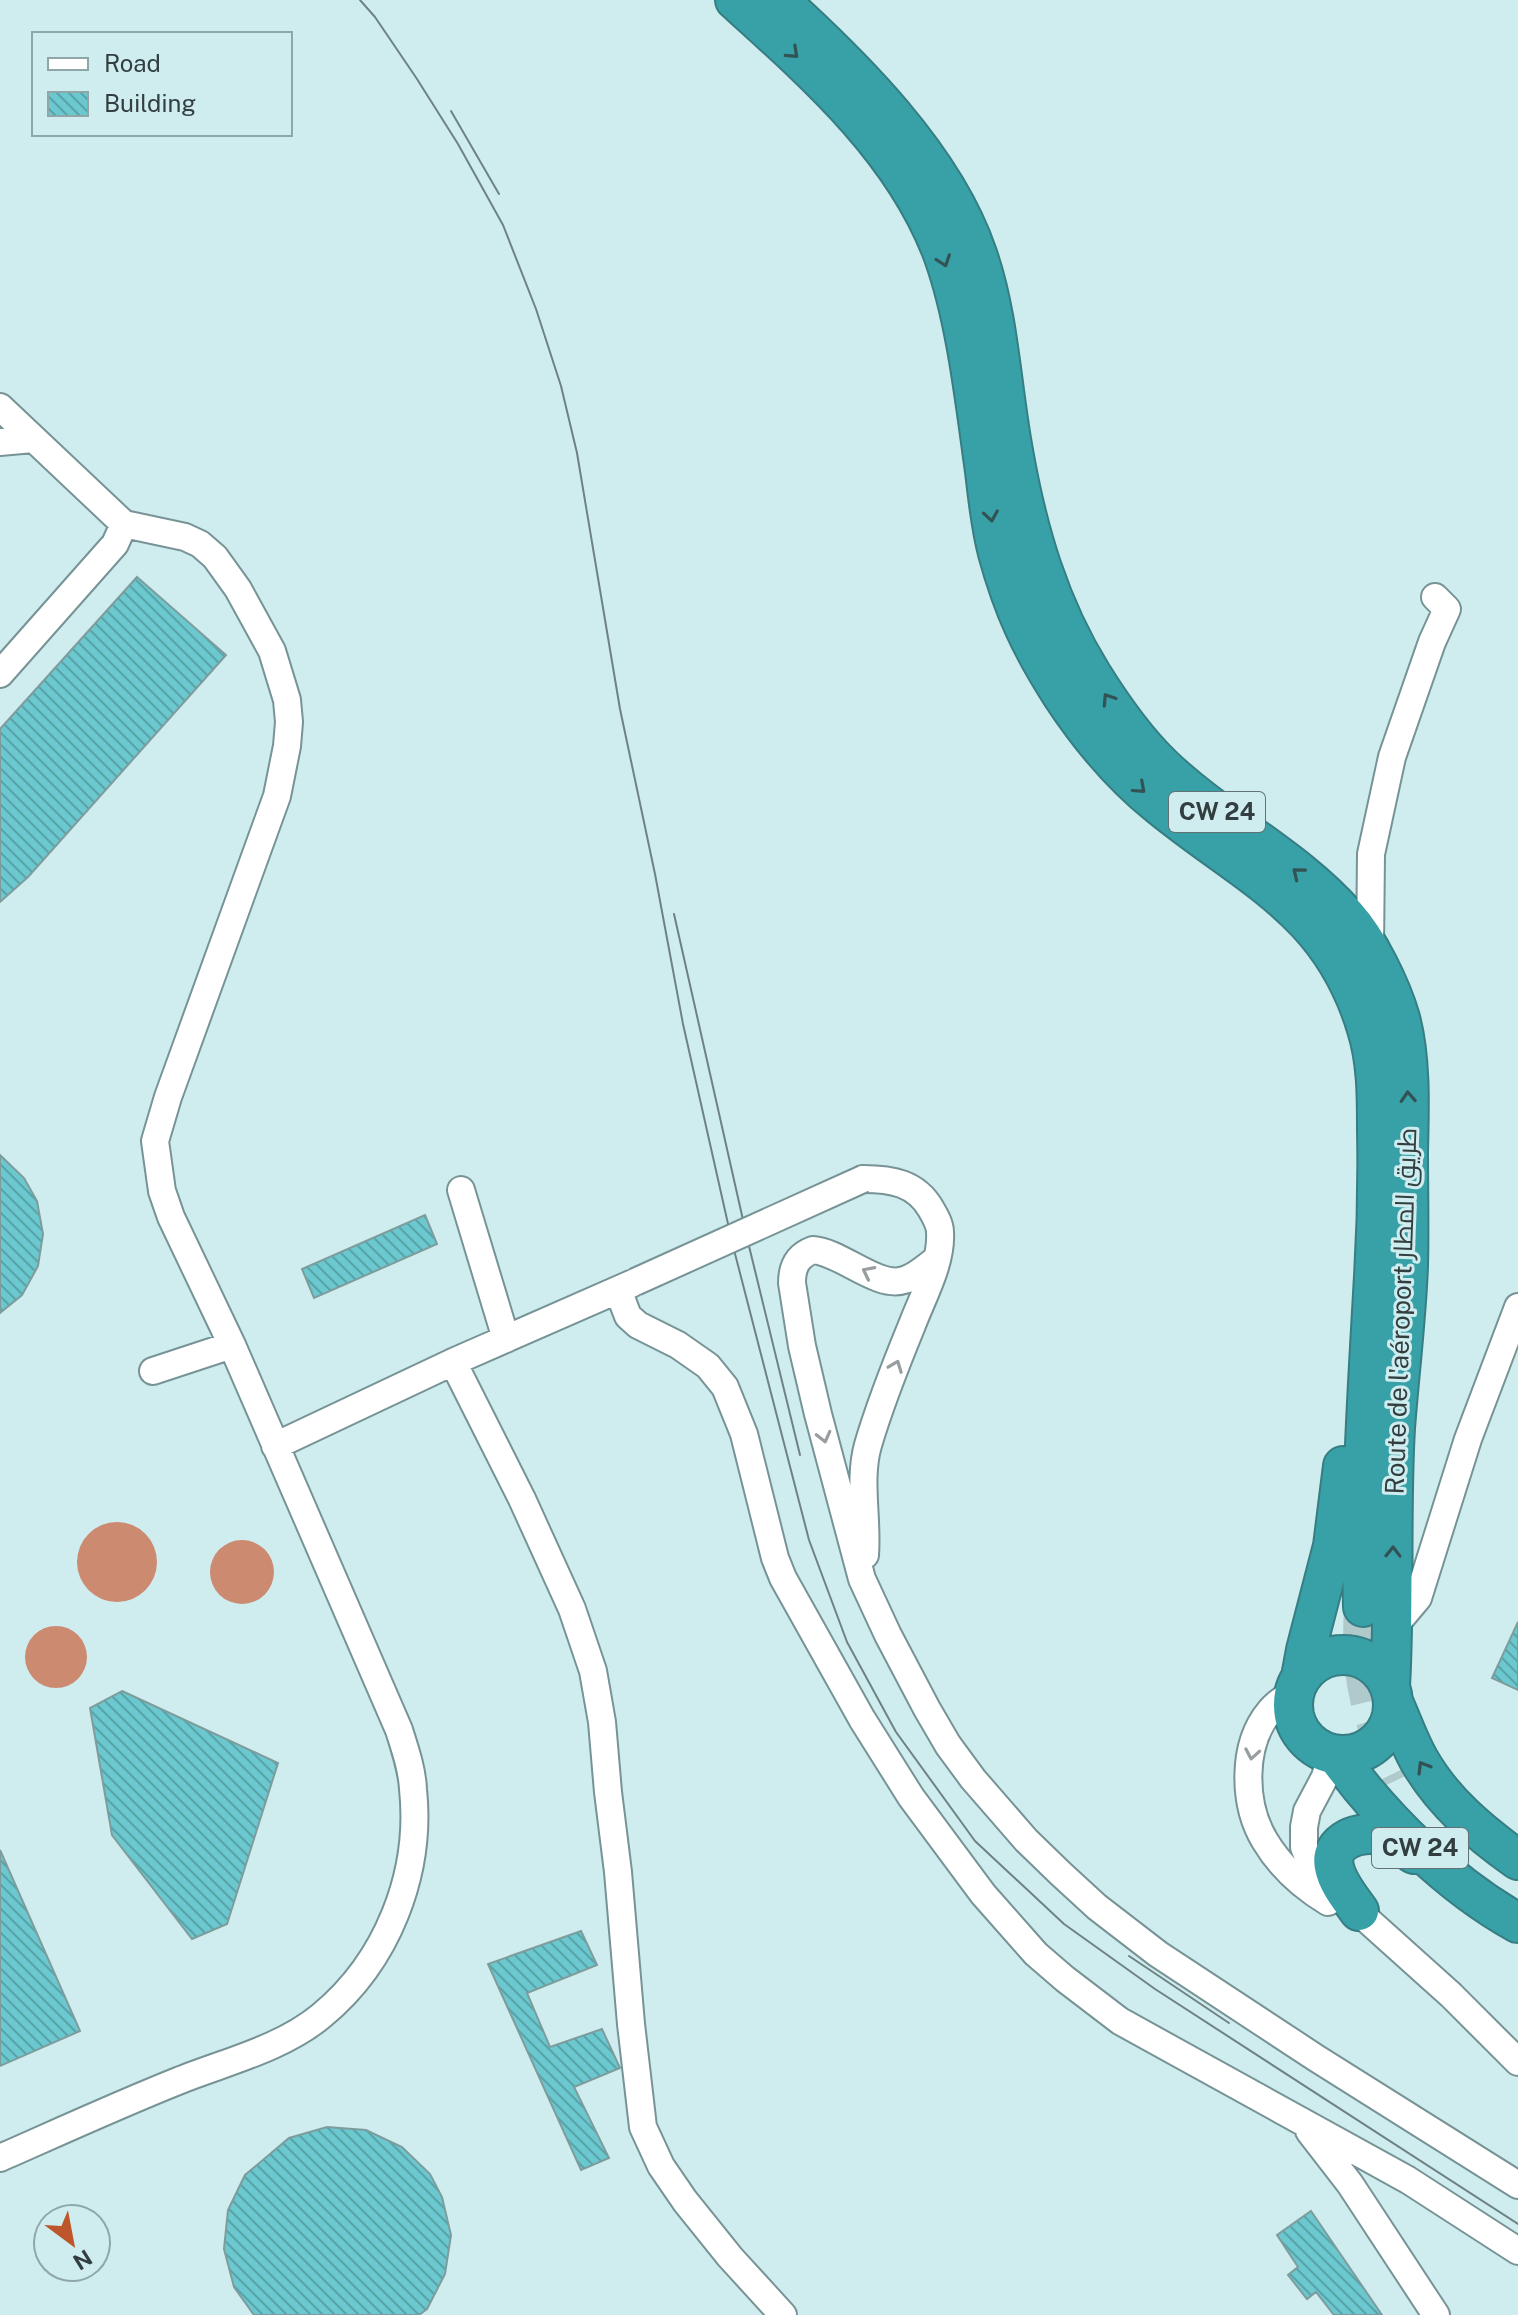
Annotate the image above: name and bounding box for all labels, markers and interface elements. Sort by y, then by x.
legend [32,32,292,136]
one-way arrow [784,43,798,58]
text: Road [104,49,161,77]
text: Building [104,89,196,117]
one-way arrow [935,253,951,267]
one-way arrow [982,509,999,523]
one-way arrow [1102,693,1117,708]
one-way arrow [1130,779,1145,793]
road number: CW 24 [1169,792,1265,832]
one-way arrow [1293,868,1307,883]
one-way arrow [1400,1090,1417,1103]
street label: Route de l'aéroport طريق المطار [1379,1127,1423,1495]
one-way arrow [861,1266,876,1282]
one-way arrow [886,1360,903,1374]
one-way arrow [815,1430,832,1444]
one-way arrow [1384,1545,1401,1558]
one-way arrow [1245,1747,1262,1760]
one-way arrow [1418,1761,1433,1776]
road number: CW 24 [1372,1828,1468,1868]
north arrow [32,2203,112,2283]
text: N [68,2244,97,2276]

